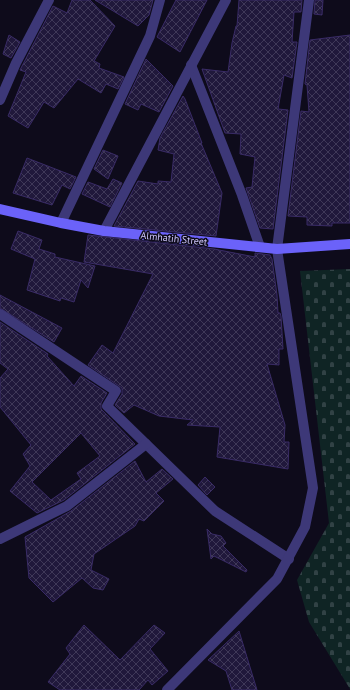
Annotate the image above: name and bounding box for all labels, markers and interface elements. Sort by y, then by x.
street label: Almhatih Street [140,229,209,249]

